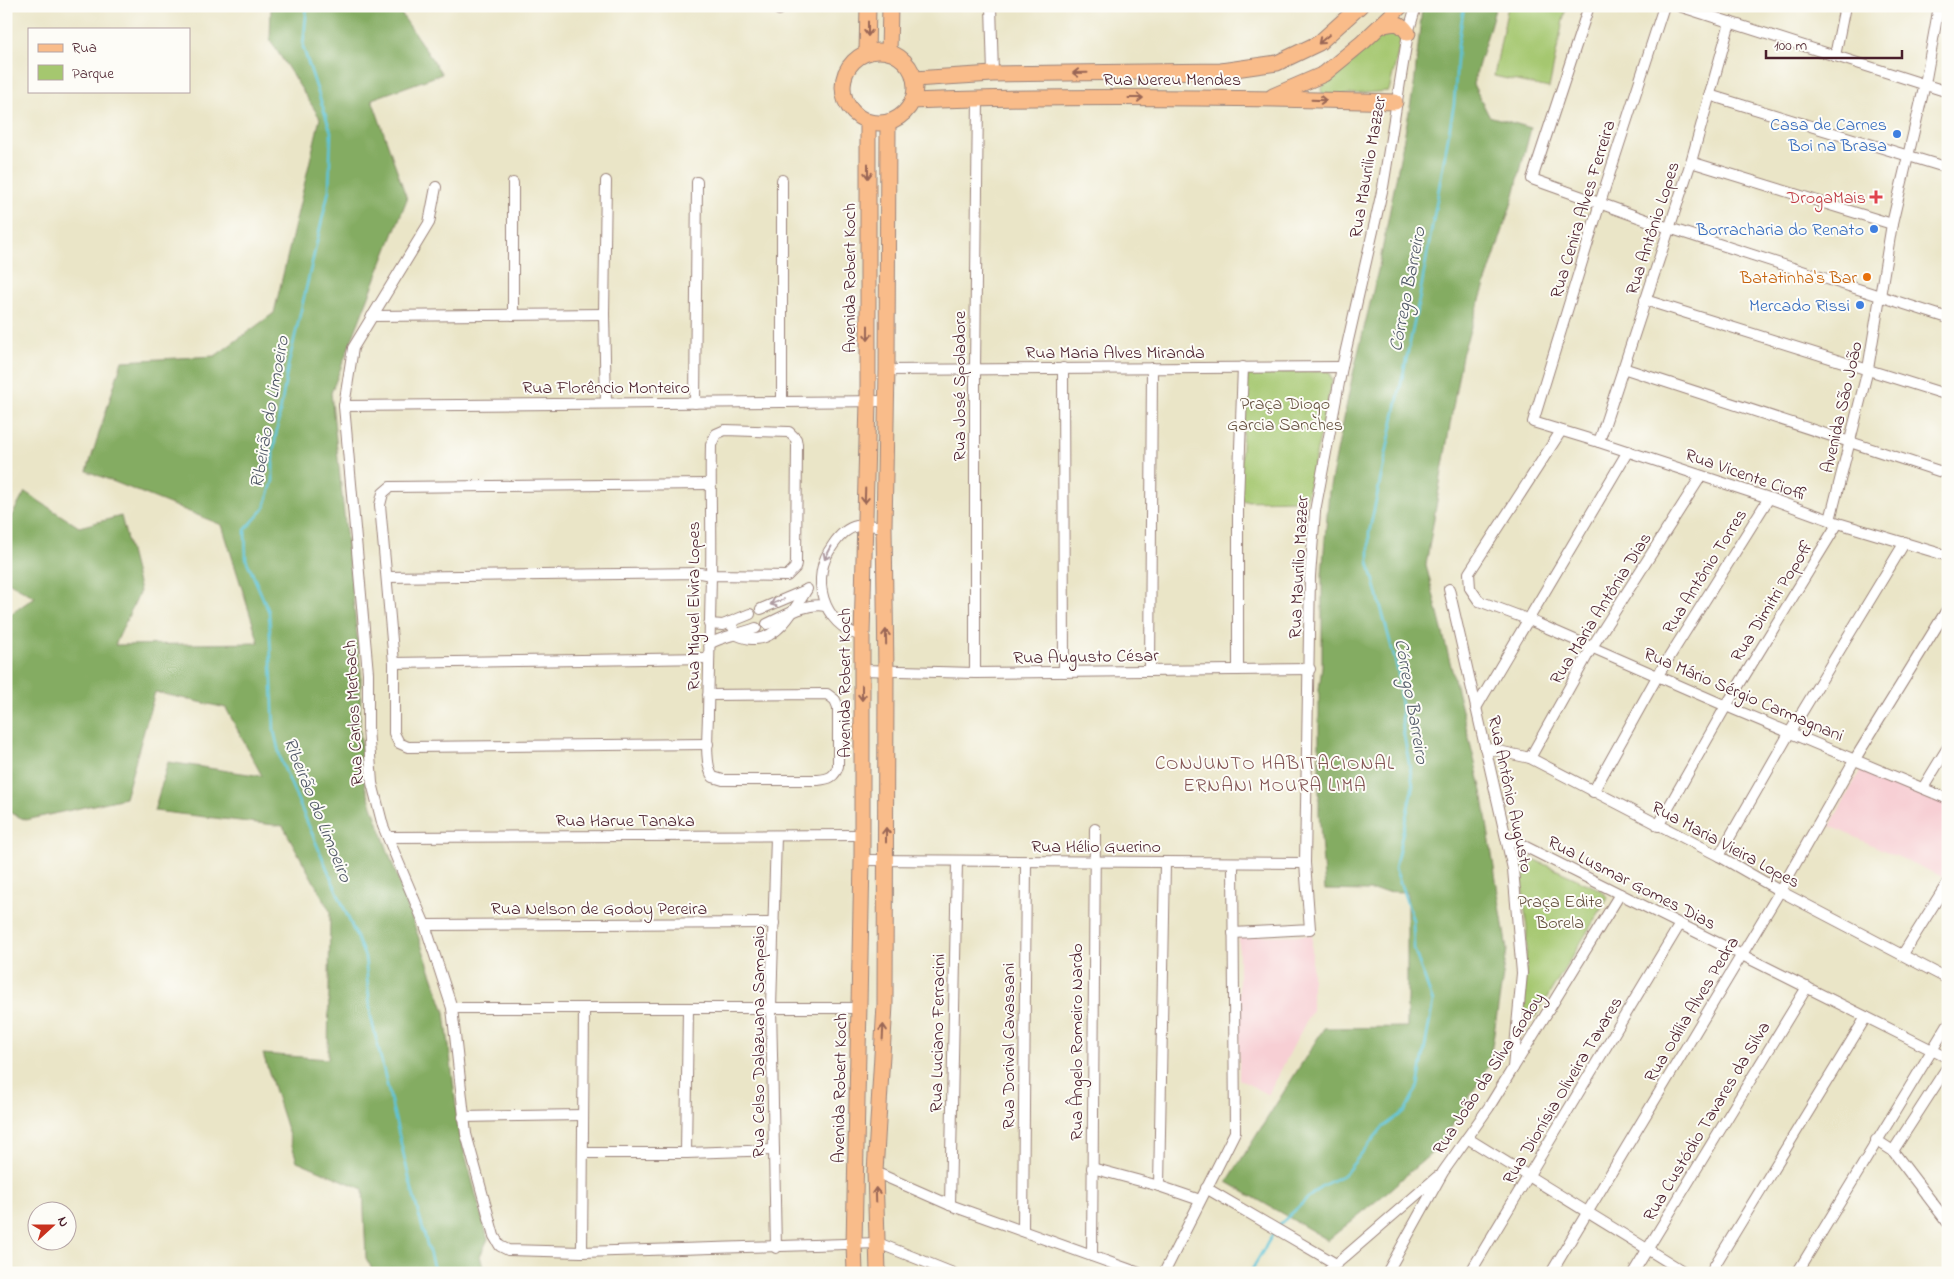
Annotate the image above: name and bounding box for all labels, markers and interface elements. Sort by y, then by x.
one-way arrow [863,21,873,37]
legend [28,28,190,92]
scale bar [1766,28,1903,60]
one-way arrow [1317,33,1330,45]
text: 100 m [1774,35,1807,57]
text: Rua [72,37,97,59]
text: Parque [72,63,114,85]
one-way arrow [1073,68,1089,78]
street label: Rua Nereu Mendes [1103,68,1241,94]
one-way arrow [1128,93,1144,103]
street label: Rua Maurilio Mazzer [1344,94,1394,240]
one-way arrow [1310,95,1326,104]
place label: Casa de Carnes Boi na Brasa [1770,113,1887,160]
street label: Rua Cenira Alves Ferreira [1544,117,1623,302]
marker: Casa de Carnes Boi na Brasa [1891,128,1903,140]
street label: Rua Antônio Lopes [1620,159,1688,299]
one-way arrow [863,162,873,178]
place label: DrogaMais [1786,186,1866,213]
marker: DrogaMais [1870,191,1882,203]
street label: Avenida Robert Koch [838,203,864,353]
place label: Borracharia do Renato [1695,218,1864,244]
marker: Borracharia do Renato [1868,223,1880,235]
water label: Córrego Barreiro [1383,224,1435,354]
place label: Batatinha's Bar [1739,266,1857,292]
marker: Batatinha's Bar [1861,271,1873,283]
place label: Mercado Rissi [1749,294,1850,320]
marker: Mercado Rissi [1854,299,1866,311]
street label: Rua José Spoladore [948,310,974,461]
one-way arrow [863,324,873,341]
water label: Ribeirão do Limoeiro [244,333,297,491]
street label: Avenida São João [1815,339,1871,476]
street label: Rua Maria Alves Miranda [1025,341,1205,367]
street label: Rua Florêncio Monteiro [522,376,690,402]
park label: Praça Diogo Garcia Sanches [1227,392,1343,439]
street label: Rua Vicente Cioffi [1681,443,1810,509]
one-way arrow [860,487,870,503]
street label: Rua Maurilio Mazzer [1283,494,1317,639]
street label: Rua Antônio Torres [1657,504,1755,640]
street label: Rua Miguel Elvira Lopes [682,521,709,691]
street label: Rua Maria Antônia Dias [1544,528,1659,690]
street label: Rua Dimitri Popoff [1725,537,1820,668]
one-way arrow [823,546,833,561]
one-way arrow [770,598,785,608]
street label: Avenida Robert Koch [833,608,859,758]
one-way arrow [881,630,891,646]
water label: Córrego Barreiro [1385,637,1435,767]
street label: Rua Carlos Merbach [338,639,372,786]
street label: Rua Mário Sérgio Carmagnani [1639,642,1847,751]
street label: Rua Augusto César [1013,644,1159,673]
one-way arrow [857,684,867,701]
street label: Rua Antônio Augusto [1479,713,1538,876]
water label: Ribeirão do Limoeiro [275,733,358,887]
district label: CONJUNTO HABITACIONAL ERNANI MOURA LIMA [1155,751,1395,800]
street label: Rua Maria Vieira Lopes [1646,796,1804,896]
street label: Rua Harue Tanaka [555,809,695,835]
one-way arrow [881,827,891,844]
street label: Rua Lusmar Gomes Dias [1542,830,1720,938]
street label: Rua Hélio Guerino [1031,835,1161,861]
park label: Praça Edite Borela [1517,890,1604,937]
street label: Rua Nelson de Godoy Pereira [491,897,707,923]
street label: Rua Celso Dalazuana Sampaio [747,926,773,1158]
street label: Rua Odília Alves Pedra [1639,932,1747,1088]
street label: Rua Ângelo Romeiro Nardo [1065,943,1092,1141]
street label: Rua Luciano Ferracini [925,953,953,1113]
street label: Rua Dorival Cavassani [997,963,1023,1129]
street label: Rua João da Silva Godoy [1427,988,1552,1160]
street label: Rua Dionísia Oliveira Tavares [1497,992,1630,1190]
street label: Avenida Robert Koch [827,1013,855,1163]
street label: Rua Custódio Tavares da Silva [1638,1017,1778,1227]
one-way arrow [879,1025,888,1041]
one-way arrow [871,1187,881,1203]
north arrow [28,1202,78,1252]
text: N [51,1214,74,1230]

